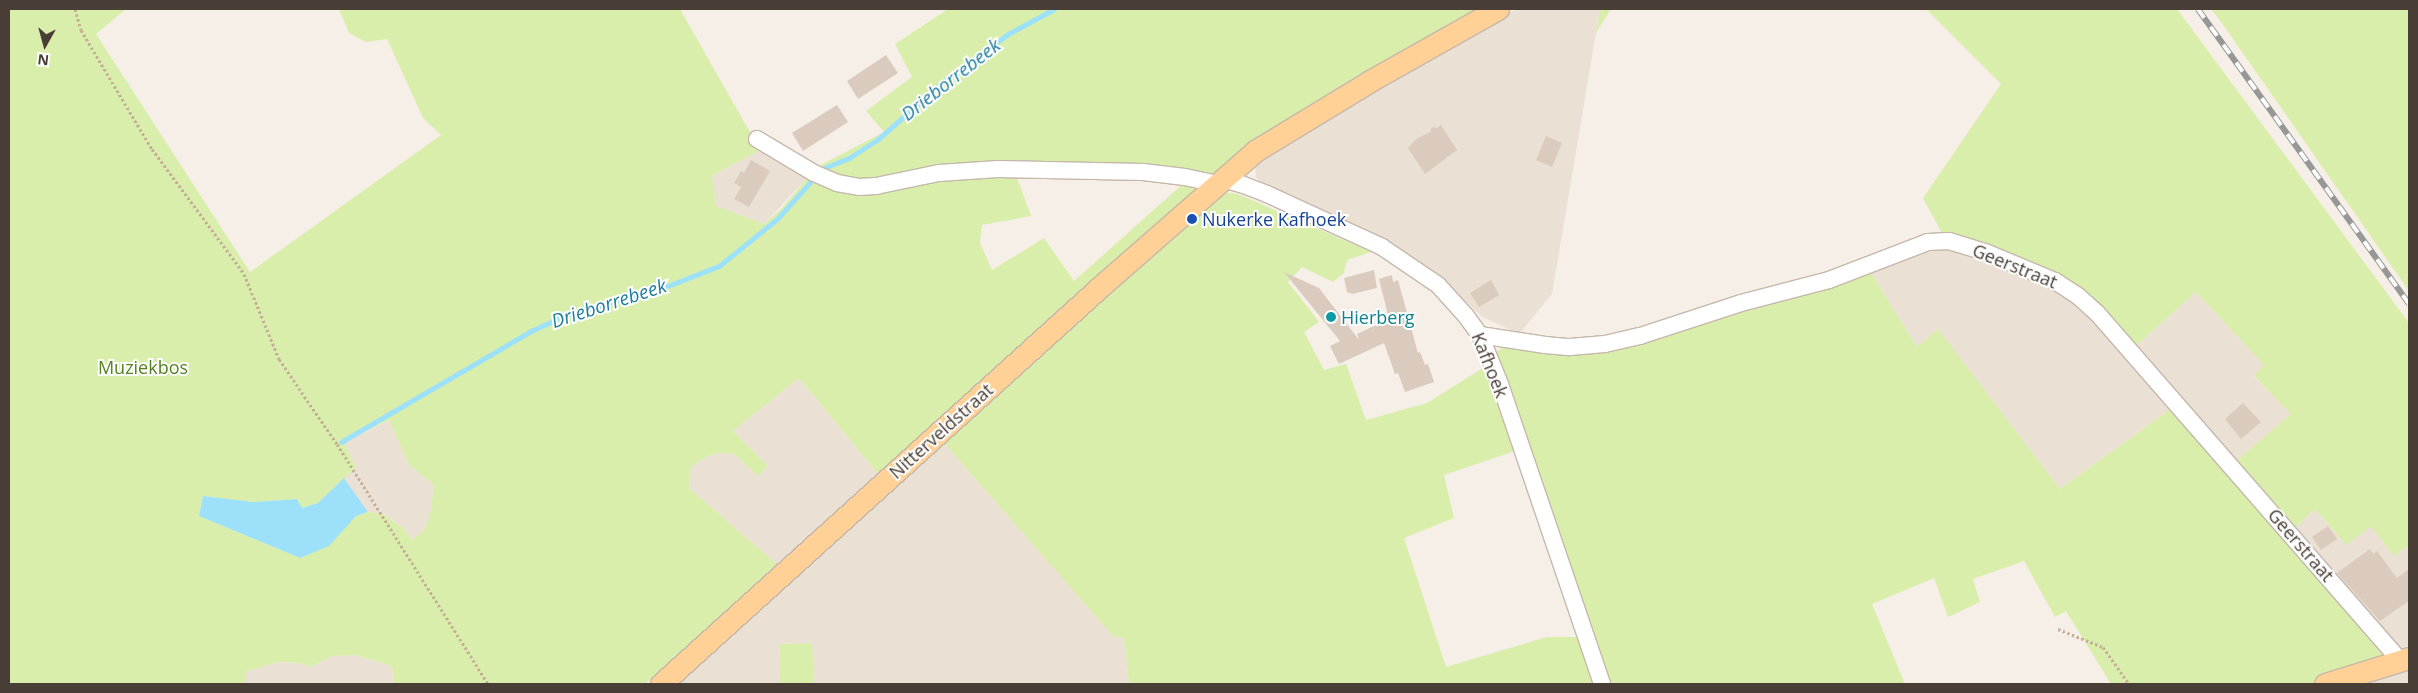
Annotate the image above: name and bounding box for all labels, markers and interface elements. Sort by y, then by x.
north arrow [20,20,70,70]
water label: Drieborrebeek [897,34,1005,126]
text: N [36,50,50,71]
place label: Nukerke Kafhoek [1202,208,1346,230]
marker: Nukerke Kafhoek [1186,213,1198,225]
street label: Geerstraat [1969,239,2061,293]
water label: Drieborrebeek [549,275,669,333]
place label: Hierberg [1341,306,1415,328]
marker: Hierberg [1325,311,1337,323]
street label: Kafhoek [1467,329,1513,401]
park label: Muziekbos [98,356,188,378]
street label: Nitterveldstraat [885,379,997,483]
street label: Geerstraat [2264,504,2338,586]

